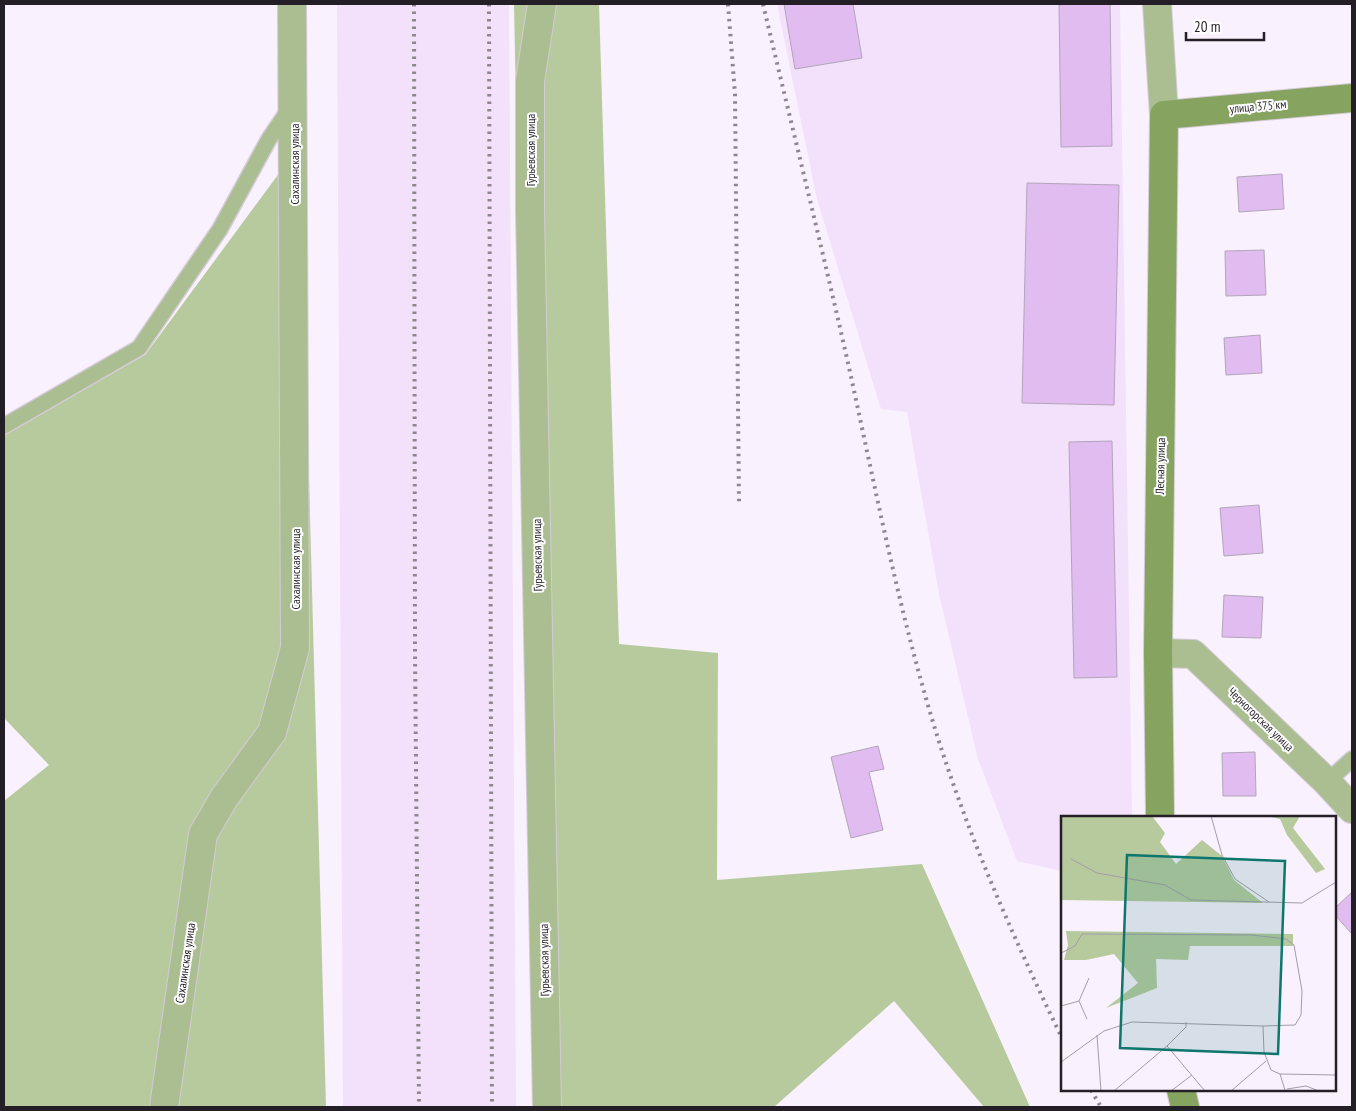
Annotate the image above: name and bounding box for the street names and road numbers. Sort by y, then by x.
street label: улица 375 км [1229,96,1287,116]
street label: Гурьевская улица [523,114,538,186]
street label: Сахалинская улица [287,123,302,204]
street label: Лесная улица [1152,437,1168,496]
street label: Гурьевская улица [529,518,545,591]
street label: Сахалинская улица [288,528,303,609]
street label: Черногорская улица [1225,684,1297,754]
street label: Сахалинская улица [172,922,198,1004]
street label: Гурьевская улица [536,923,552,996]

